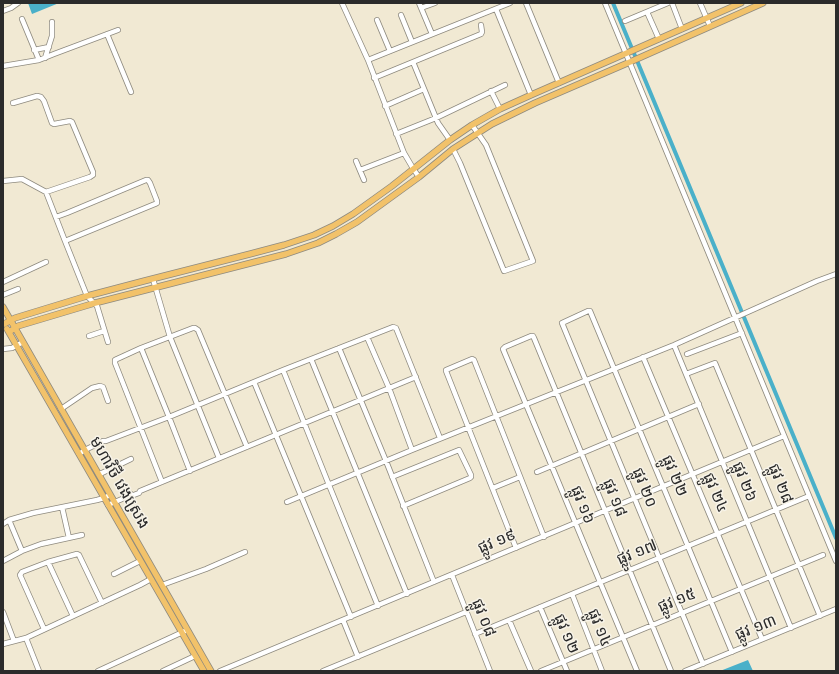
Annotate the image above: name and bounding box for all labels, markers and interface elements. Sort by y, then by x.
street label: មហាវិថី វេងស្រេង [85,434,153,532]
street label: ផ្លូវ ២២ [657,452,691,500]
street label: ផ្លូវ ២៦ [727,459,761,505]
street label: ផ្លូវ ២៨ [763,461,797,507]
street label: ផ្លូវ ២០ [627,465,661,511]
street label: ផ្លូវ ២៤ [698,470,732,516]
street label: ផ្លូវ ១៨ [598,476,630,520]
street label: ផ្លូវ ១៦ [566,483,598,527]
street label: ផ្លូវ ១៩ [475,525,519,559]
street label: ផ្លូវ ១៧ [614,536,660,570]
street label: ផ្លូវ ១៥ [655,585,699,617]
street label: ផ្លូវ ០៨ [467,596,499,640]
street label: ផ្លូវ ១៤ [583,606,615,650]
street label: ផ្លូវ ១២ [549,611,583,657]
street label: ផ្លូវ ១៣ [732,611,780,645]

